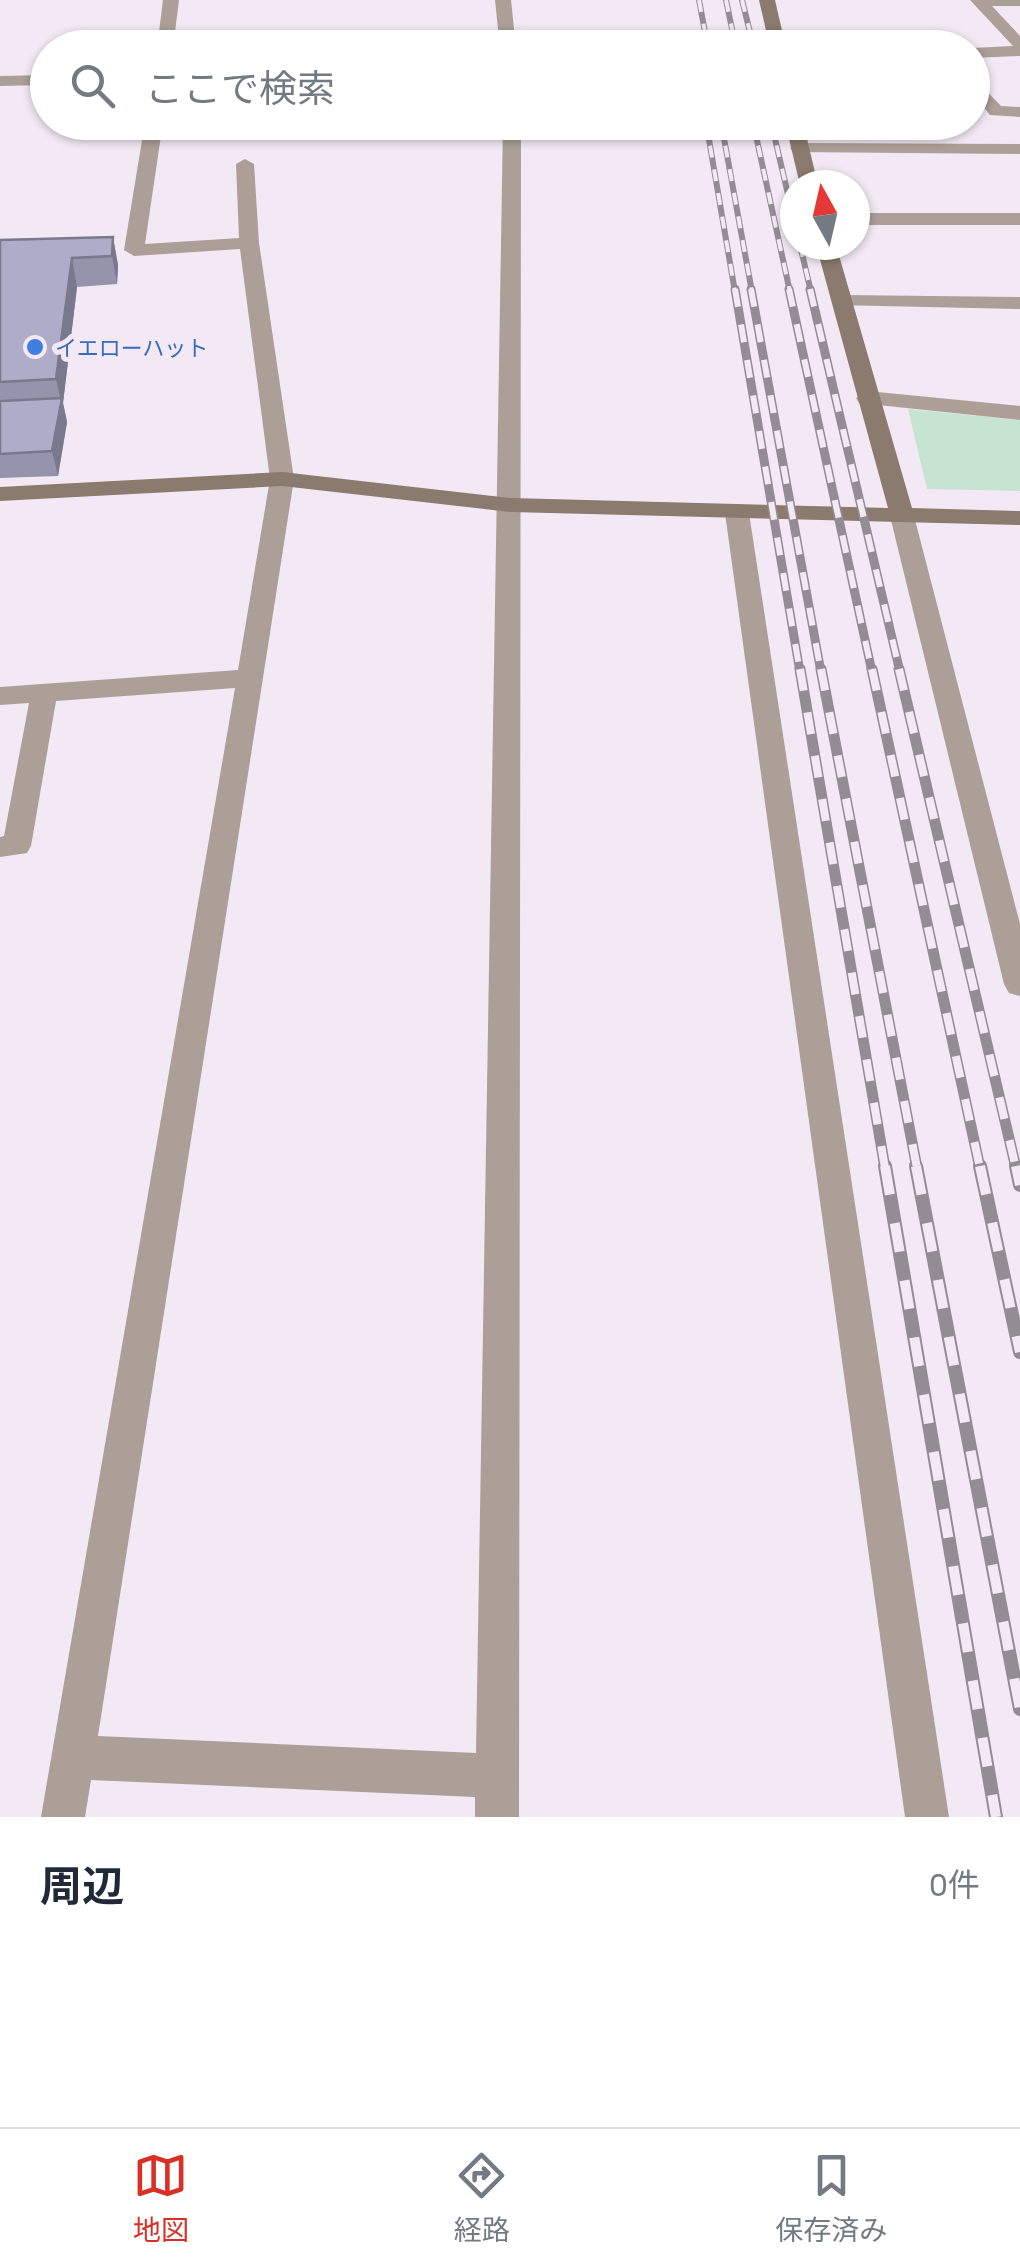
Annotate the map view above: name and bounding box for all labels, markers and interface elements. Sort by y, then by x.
search box [30,30,990,140]
icon: search [65,58,120,113]
text: ここで検索 [145,64,335,110]
north arrow [780,170,870,260]
place label: イエローハット [55,334,208,360]
marker: イエローハット [24,336,46,358]
text: 周辺 [40,1859,124,1909]
text: 0件 [929,1864,980,1902]
tab: 地図 [133,2148,189,2248]
tab: 経路 [454,2148,510,2248]
tab: 保存済み [775,2148,887,2248]

